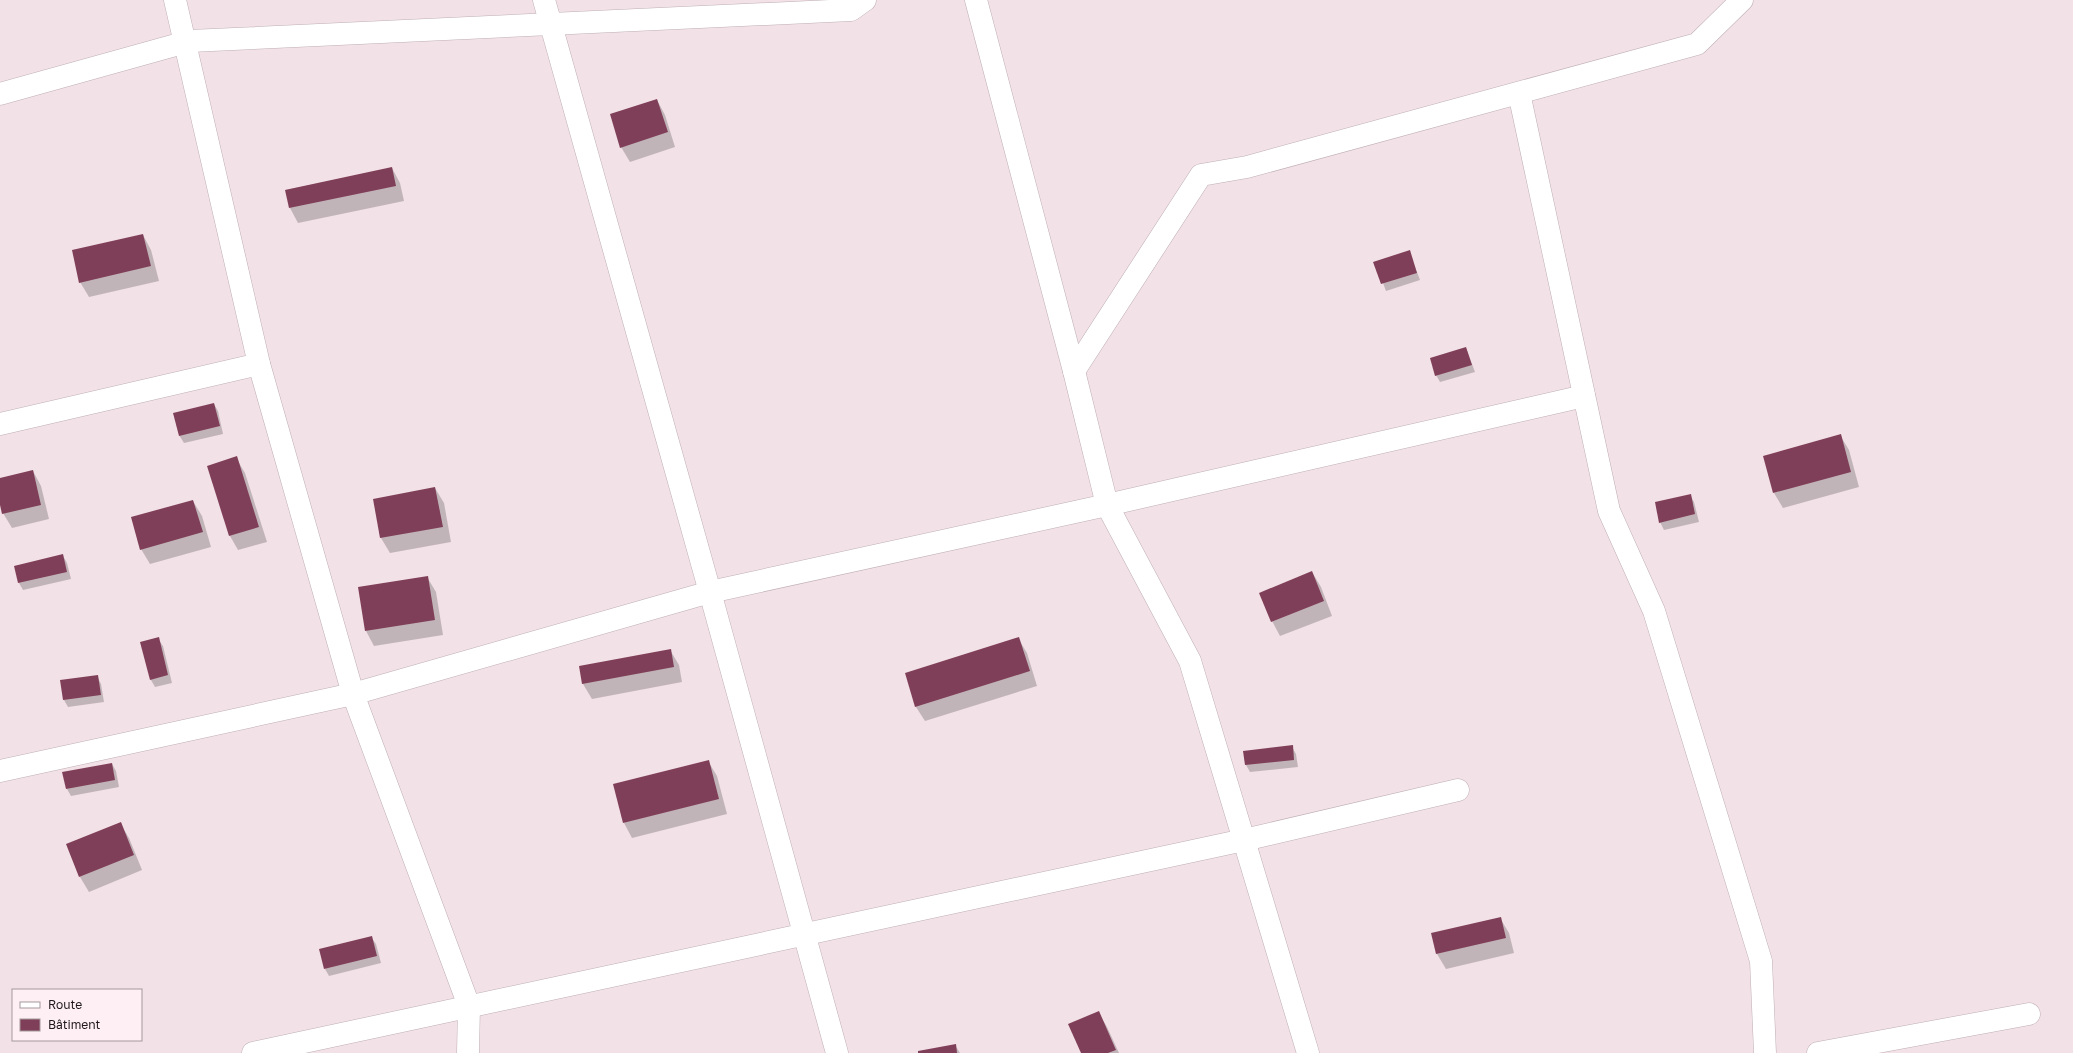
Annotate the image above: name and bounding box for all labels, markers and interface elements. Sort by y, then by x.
legend [12,989,142,1041]
text: Route [48,997,82,1012]
text: Bâtiment [48,1017,101,1032]

